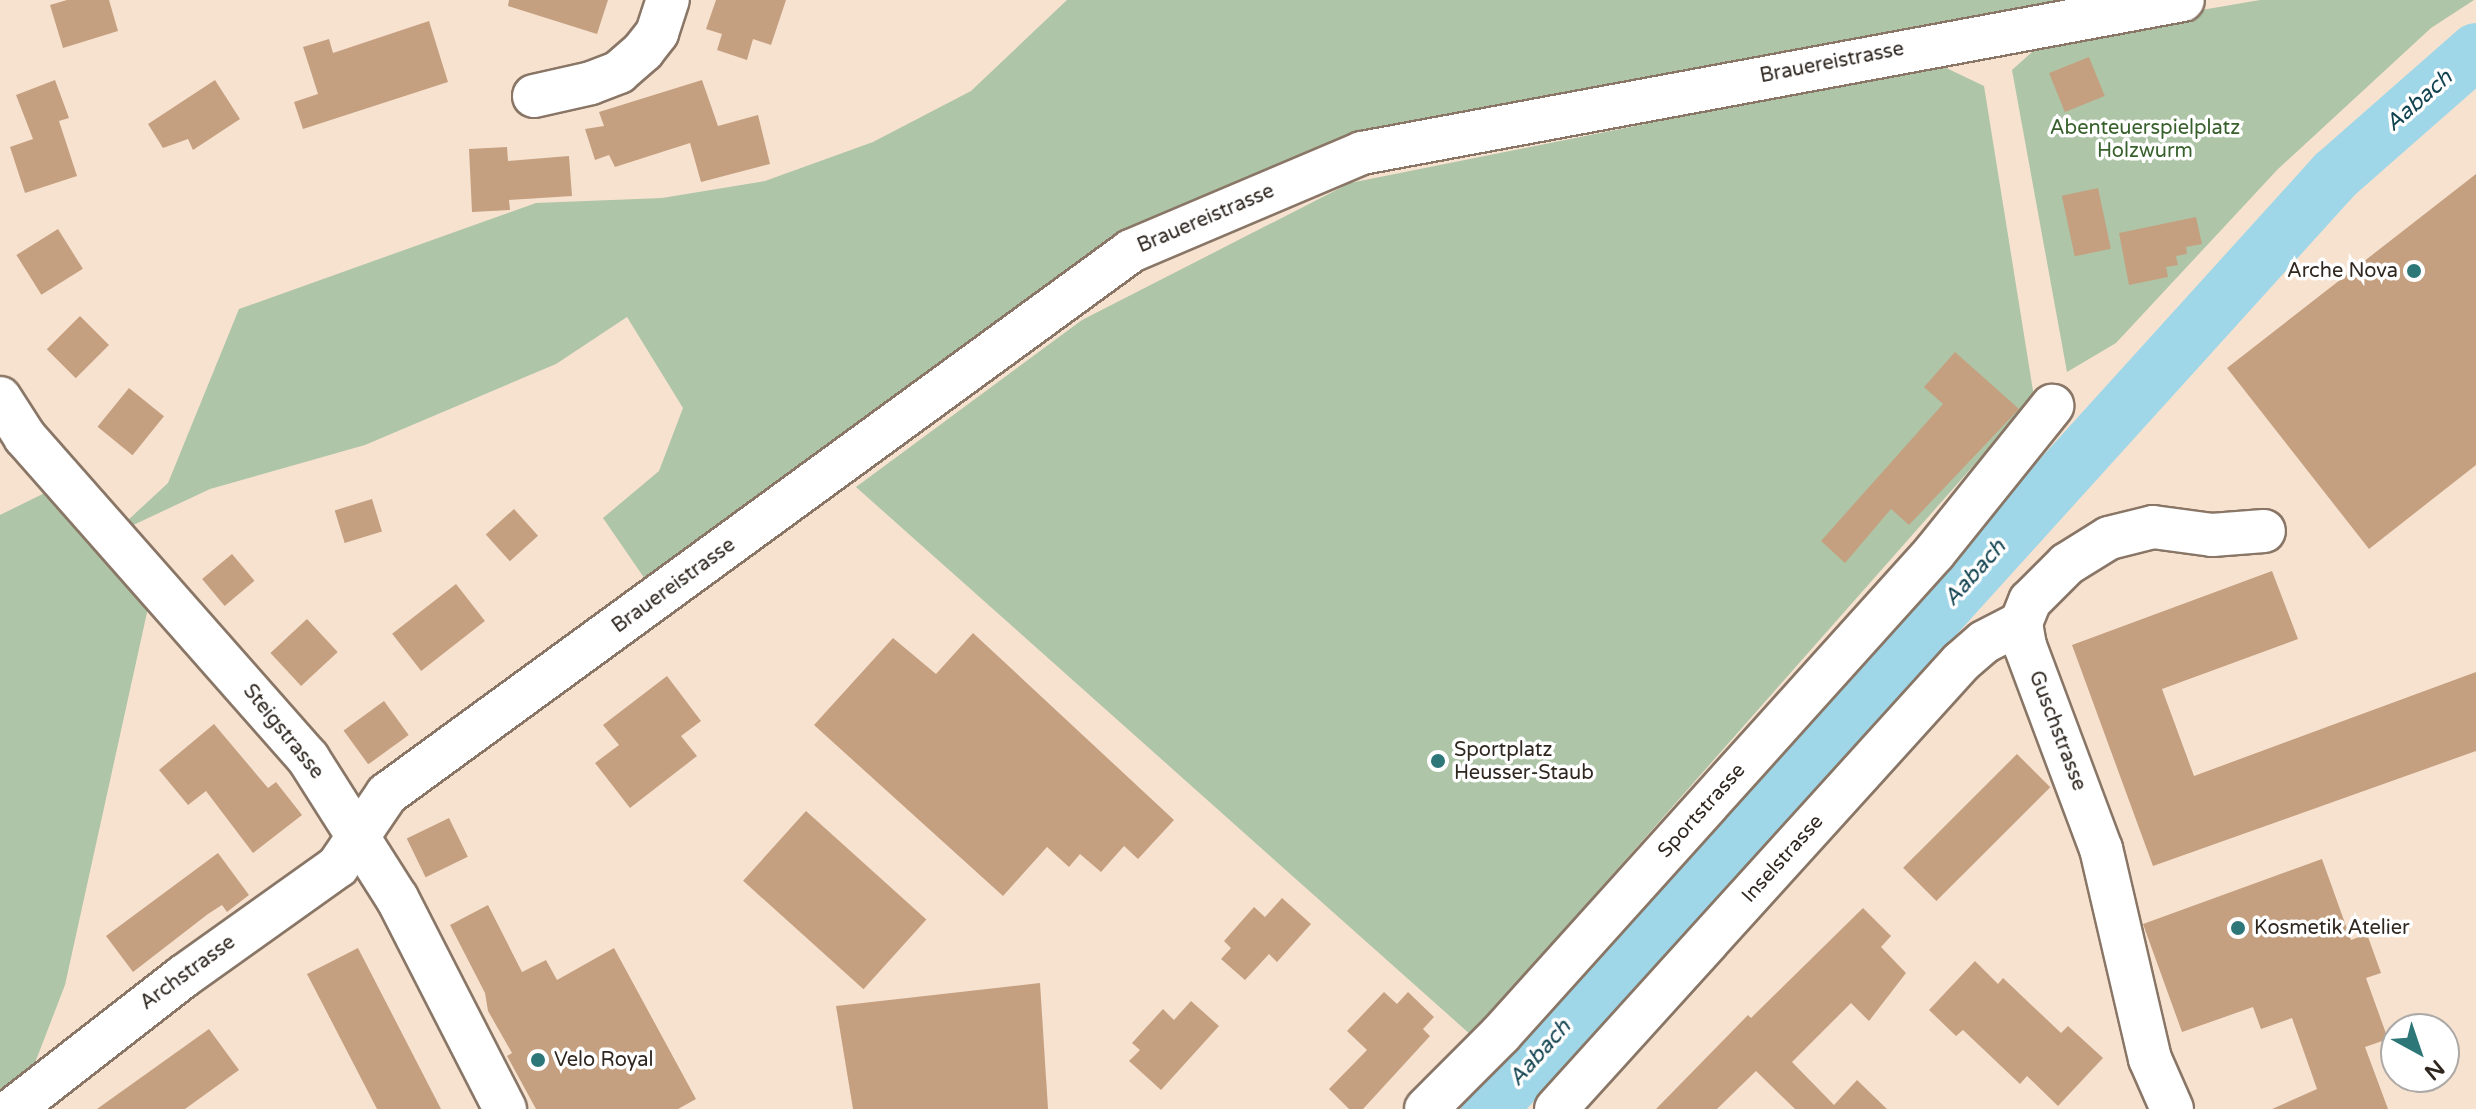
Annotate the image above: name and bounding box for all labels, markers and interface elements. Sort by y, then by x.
street label: Brauereistrasse [1758,37,1906,89]
water label: Aabach [2380,65,2458,137]
park label: Abenteuerspielplatz Holzwurm [2050,117,2240,164]
street label: Brauereistrasse [1134,179,1278,259]
place label: Arche Nova [2287,259,2398,283]
marker: Arche Nova [2405,262,2423,280]
street label: Brauereistrasse [608,533,740,639]
water label: Aabach [1938,534,2012,612]
street label: Guschstrasse [2023,668,2091,794]
street label: Steigstrasse [238,680,328,784]
place label: Sportplatz Heusser-Staub [1454,738,1594,785]
marker: Sportplatz Heusser-Staub [1429,752,1447,770]
street label: Sportstrasse [1653,759,1751,863]
street label: Inselstrasse [1737,810,1829,908]
place label: Kosmetik Atelier [2254,916,2410,940]
marker: Kosmetik Atelier [2229,919,2247,937]
street label: Archstrasse [136,930,240,1016]
north arrow [2380,1013,2460,1093]
water label: Aabach [1503,1014,1577,1092]
place label: Velo Royal [554,1048,654,1072]
marker: Velo Royal [529,1051,547,1069]
text: N [2419,1054,2449,1085]

